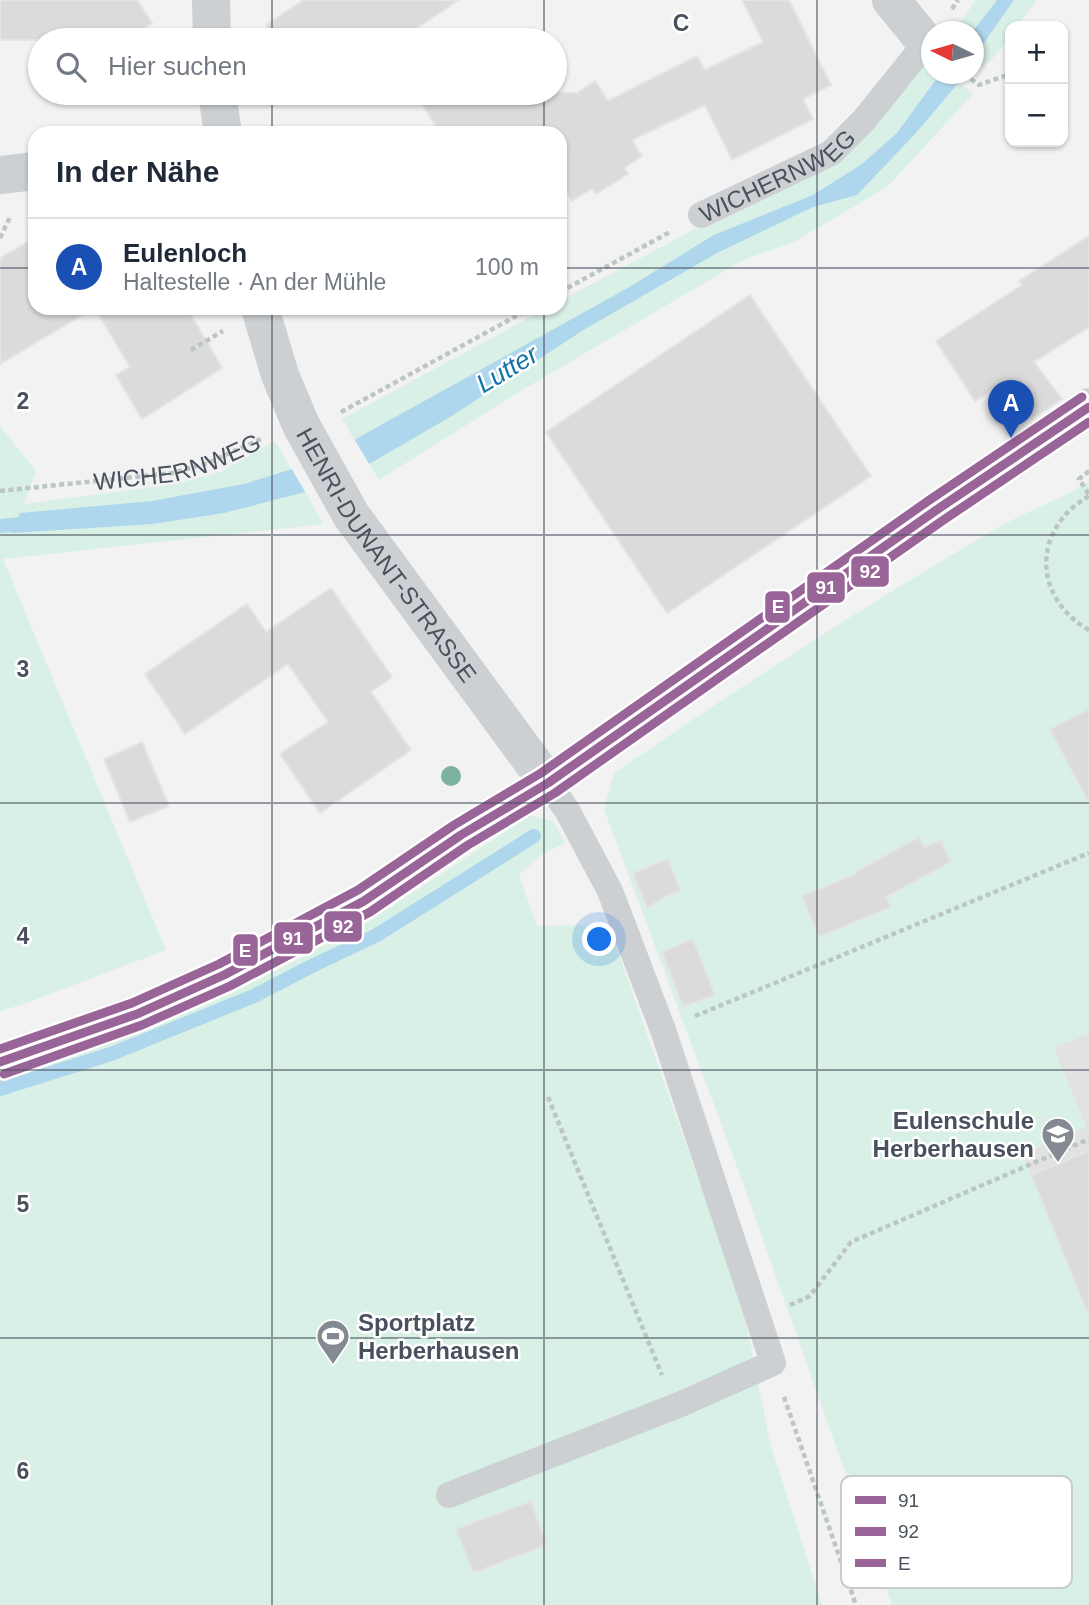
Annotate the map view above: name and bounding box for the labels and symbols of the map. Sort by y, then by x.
text: C [673,10,689,36]
north arrow [921,21,984,84]
street label: WICHERNWEG [695,124,860,227]
water label: Lutter [471,338,544,399]
pin: A [988,380,1034,438]
text: 2 [17,388,29,414]
street label: HENRI-DUNANT-STRASSE [292,423,483,687]
street label: WICHERNWEG [92,428,264,495]
line badge: 92 [850,555,890,588]
text: 92 [859,561,881,582]
line badge: 91 [806,571,846,604]
text: 91 [815,577,837,598]
line badge: E [764,590,791,624]
text: E [772,596,784,617]
text: 3 [17,656,29,682]
line badge: 92 [323,910,363,943]
text: 92 [332,916,354,937]
line badge: 91 [273,921,314,955]
your location [582,922,616,956]
text: 4 [17,923,30,949]
text: 91 [282,928,304,949]
line badge: E [232,933,259,967]
text: E [239,940,251,961]
place label: Eulenschule Herberhausen [873,1107,1034,1162]
school or university icon: Eulenschule Herberhausen [1039,1115,1077,1164]
text: 5 [17,1191,30,1217]
place label: Sportplatz Herberhausen [358,1309,519,1364]
sports icon: Sportplatz Herberhausen [314,1317,352,1366]
text: 6 [17,1458,29,1484]
legend [841,1476,1072,1588]
text: 91 [898,1490,919,1511]
text: 92 [898,1521,919,1542]
text: E [898,1553,911,1574]

